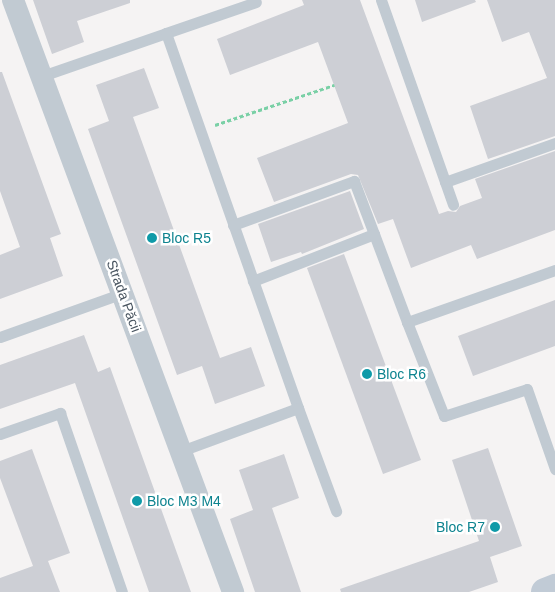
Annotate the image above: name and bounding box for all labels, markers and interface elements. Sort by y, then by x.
place label: Bloc R5 [162,230,211,246]
marker: Bloc R5 [146,232,158,244]
street label: Strada Păcii [103,258,145,334]
place label: Bloc R6 [377,366,426,382]
marker: Bloc R6 [361,368,373,380]
place label: Bloc M3 M4 [147,493,221,509]
marker: Bloc M3 M4 [131,495,143,507]
place label: Bloc R7 [436,519,485,535]
marker: Bloc R7 [489,521,501,533]

